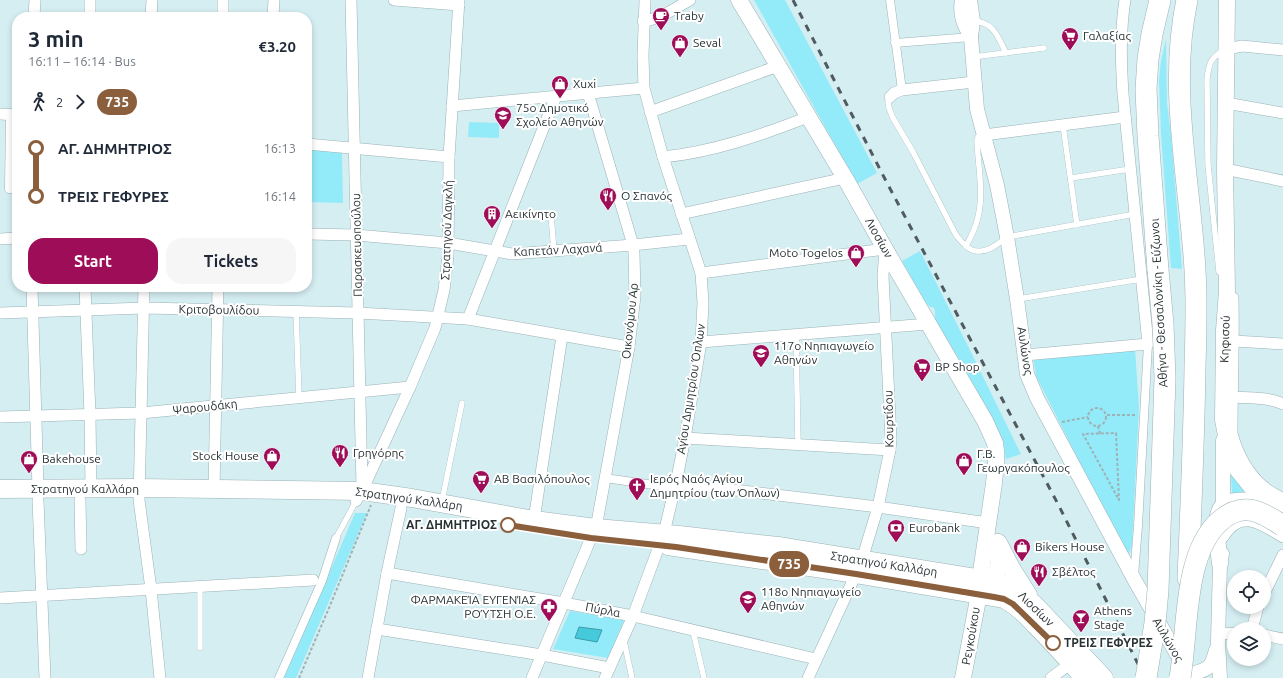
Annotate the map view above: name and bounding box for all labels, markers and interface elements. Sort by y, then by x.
cafe icon: Traby [651,6,671,31]
place label: Traby [674,9,704,22]
text: 3 min [28,26,84,51]
supermarket icon: Γαλαξίας [1060,26,1080,51]
place label: Γαλαξίας [1083,29,1131,43]
shop icon: Seval [670,33,690,58]
place label: Seval [693,36,721,49]
text: €3.20 [258,38,296,55]
text: 16:11 – 16:14 · Bus [28,54,136,68]
shop icon: Xuxi [550,74,570,99]
place label: Xuxi [573,77,596,90]
icon: walk [28,91,50,113]
icon: forward [69,91,91,113]
text: 735 [105,94,129,110]
text: 2 [56,95,63,109]
place label: 75ο Δημοτικό Σχολείο Αθηνών [516,101,604,128]
school or university icon: 75ο Δημοτικό Σχολείο Αθηνών [493,105,513,130]
text: ΑΓ. ΔΗΜΗΤΡΙΟΣ [58,140,172,157]
text: 16:13 [263,141,296,155]
street label: Στρατηγού Δαγκλή [438,180,455,280]
restaurant icon: Ο Σπανός [598,186,618,211]
text: ΤΡΕΙΣ ΓΕΦΥΡΕΣ [58,188,169,205]
text: 16:14 [263,189,296,203]
place label: Ο Σπανός [621,189,673,203]
street label: Παρασκευοπούλου [349,193,364,297]
building icon: Αεικίνητο [482,204,502,229]
place label: Αεικίνητο [505,207,556,220]
street label: Λιοσίων [863,215,896,260]
street label: Αθήνα - Θεσσαλονίκη - Εύζωνοι [1148,218,1169,388]
button: Start [28,238,158,284]
button: Tickets [166,238,296,284]
street label: Καπετάν Λαχανά [513,241,603,258]
shop icon: Moto Togelos [846,243,866,268]
place label: Moto Togelos [769,246,843,259]
street label: Οικονόμου Αρ [619,282,640,360]
street label: Κριτοβουλίδου [179,302,259,317]
street label: Κηφισού [1217,315,1232,363]
street label: Αγίου Δημητρίου Όπλων [674,323,707,455]
street label: Αυλώνος [1014,326,1036,377]
place label: 117ο Νηπιαγωγείο Αθηνών [774,339,874,366]
school or university icon: 117ο Νηπιαγωγείο Αθηνών [751,343,771,368]
supermarket icon: BP Shop [912,357,932,382]
place label: BP Shop [935,360,980,373]
street label: Κουρτίδου [882,390,895,448]
street label: Ψαρουδάκη [172,397,238,416]
restaurant icon: Γρηγόρης [330,443,350,468]
shop icon: Stock House [262,446,282,471]
place label: Γρηγόρης [353,446,404,460]
place label: Γ.Β. Γεωργακόπουλος [977,447,1070,475]
shop icon: Bakehouse [19,449,39,474]
place label: Stock House [193,449,259,462]
shop icon: Γ.Β. Γεωργακόπουλος [954,451,974,476]
place label: Bakehouse [42,452,101,465]
supermarket icon: AB Βασιλόπουλος [471,469,491,494]
place label: AB Βασιλόπουλος [494,472,590,486]
place label: Ιερός Ναός Αγίου Δημητρίου (των Όπλων) [650,472,780,500]
church icon: Ιερός Ναός Αγίου Δημητρίου (των Όπλων) [627,476,647,501]
street label: Στρατηγού Καλλάρη [31,482,139,495]
street label: Στρατηγού Καλλάρη [355,485,464,512]
marker: ΑΓ. ΔΗΜΗΤΡΙΟΣ [500,517,516,533]
place label: ΑΓ. ΔΗΜΗΤΡΙΟΣ [406,518,497,531]
bank icon: Eurobank [886,518,906,543]
place label: Eurobank [909,521,960,534]
shop icon: Bikers House [1012,537,1032,562]
place label: Bikers House [1035,540,1105,553]
street label: Στρατηγού Καλλάρη [830,549,938,578]
line badge: 735 [766,551,812,577]
text: 735 [777,556,801,572]
restaurant icon: Σβέλτος [1029,562,1049,587]
place label: Σβέλτος [1052,565,1096,579]
map controls [1227,570,1271,666]
button: locate [1227,570,1271,614]
place label: 118ο Νηπιαγωγείο Αθηνών [761,585,861,612]
school or university icon: 118ο Νηπιαγωγείο Αθηνών [738,589,758,614]
street label: Λιοσίων [1016,589,1057,629]
place label: ΦΑΡΜΑΚΕΊΑ ΕΥΓΕΝΊΑΣ ΡΟΎΤΣΗ Ο.Ε. [410,593,536,620]
pharmacy icon: ΦΑΡΜΑΚΕΊΑ ΕΥΓΕΝΊΑΣ ΡΟΎΤΣΗ Ο.Ε. [539,597,559,622]
street label: Πύρλα [584,600,622,619]
place label: Athens Stage [1094,604,1132,631]
street label: Ρεγκούκου [959,606,982,666]
bar icon: Athens Stage [1071,608,1091,633]
street label: Αυλώνος [1150,615,1187,665]
button: layers [1227,622,1271,666]
marker: ΤΡΕΙΣ ΓΕΦΥΡΕΣ [1045,635,1061,651]
place label: ΤΡΕΙΣ ΓΕΦΥΡΕΣ [1064,636,1153,649]

